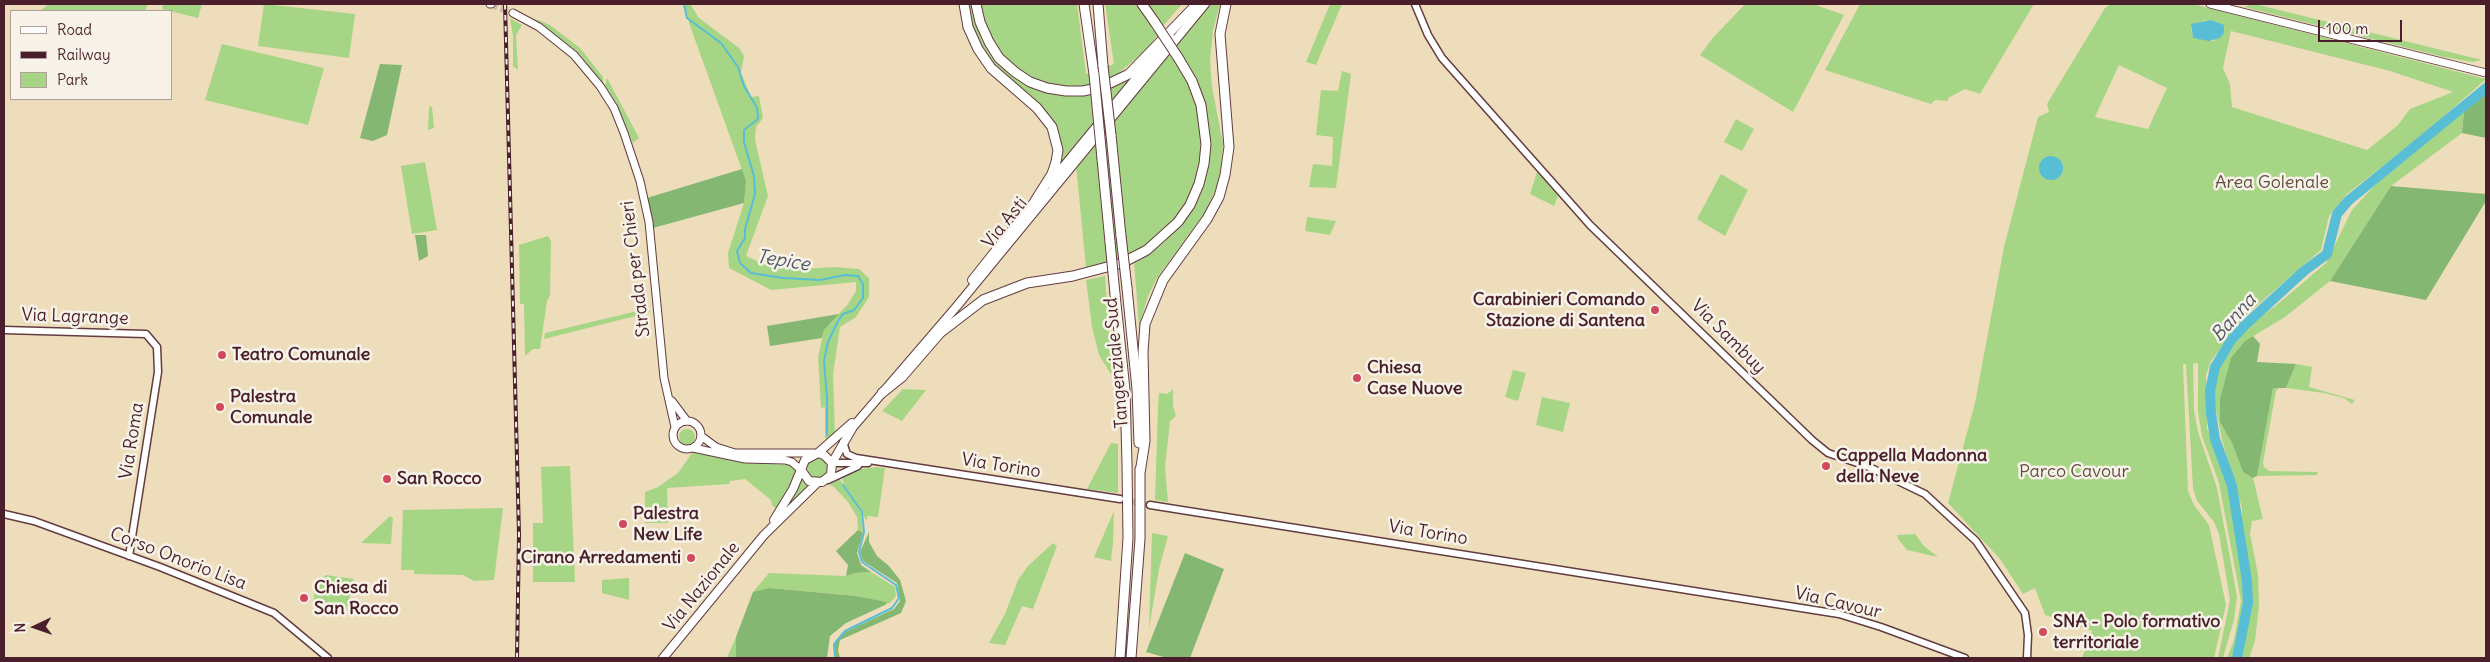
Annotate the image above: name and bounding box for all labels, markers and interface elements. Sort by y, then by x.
legend [10,10,172,100]
scale bar [2320,10,2404,42]
text: 100 m [2326,19,2368,38]
text: Road [57,20,92,39]
text: Railway [57,45,111,64]
text: Park [57,70,88,89]
park label: Area Golenale [2215,172,2329,194]
street label: Via Asti [978,193,1032,253]
street label: Strada per Chieri [617,200,655,338]
water label: Tepice [755,246,811,276]
place label: Carabinieri Comando Stazione di Santena [1473,289,1645,332]
water label: Banna [2207,290,2261,346]
street label: Via Sambuy [1686,295,1770,379]
street label: Tangenziale Sud [1101,297,1133,429]
street label: Via Lagrange [21,304,129,330]
marker: Carabinieri Comando Stazione di Santena [1649,304,1661,316]
place label: Teatro Comunale [232,344,370,366]
marker: Teatro Comunale [216,349,228,361]
place label: Chiesa Case Nuove [1367,357,1462,399]
marker: Chiesa Case Nuove [1351,372,1363,384]
place label: Palestra Comunale [230,386,312,428]
street label: Via Roma [115,401,149,481]
marker: Palestra Comunale [214,401,226,413]
place label: Cappella Madonna della Neve [1836,445,1987,488]
street label: Via Torino [960,449,1042,483]
marker: Cappella Madonna della Neve [1820,460,1832,472]
park label: Parco Cavour [2019,461,2129,483]
place label: San Rocco [397,468,482,490]
marker: San Rocco [381,473,393,485]
place label: Palestra New Life [633,503,702,546]
street label: Via Torino [1387,516,1469,550]
marker: Palestra New Life [617,518,629,530]
street label: Corso Onorio Lisa [107,523,249,595]
street label: Via Nazionale [659,538,745,636]
place label: Cirano Arredamenti [521,547,681,569]
marker: Cirano Arredamenti [685,552,697,564]
place label: Chiesa di San Rocco [314,577,399,620]
street label: Via Cavour [1792,583,1884,623]
marker: Chiesa di San Rocco [298,592,310,604]
north arrow [10,602,60,652]
place label: SNA - Polo formativo territoriale [2053,611,2220,654]
text: N [11,622,29,633]
marker: SNA - Polo formativo territoriale [2037,626,2049,638]

